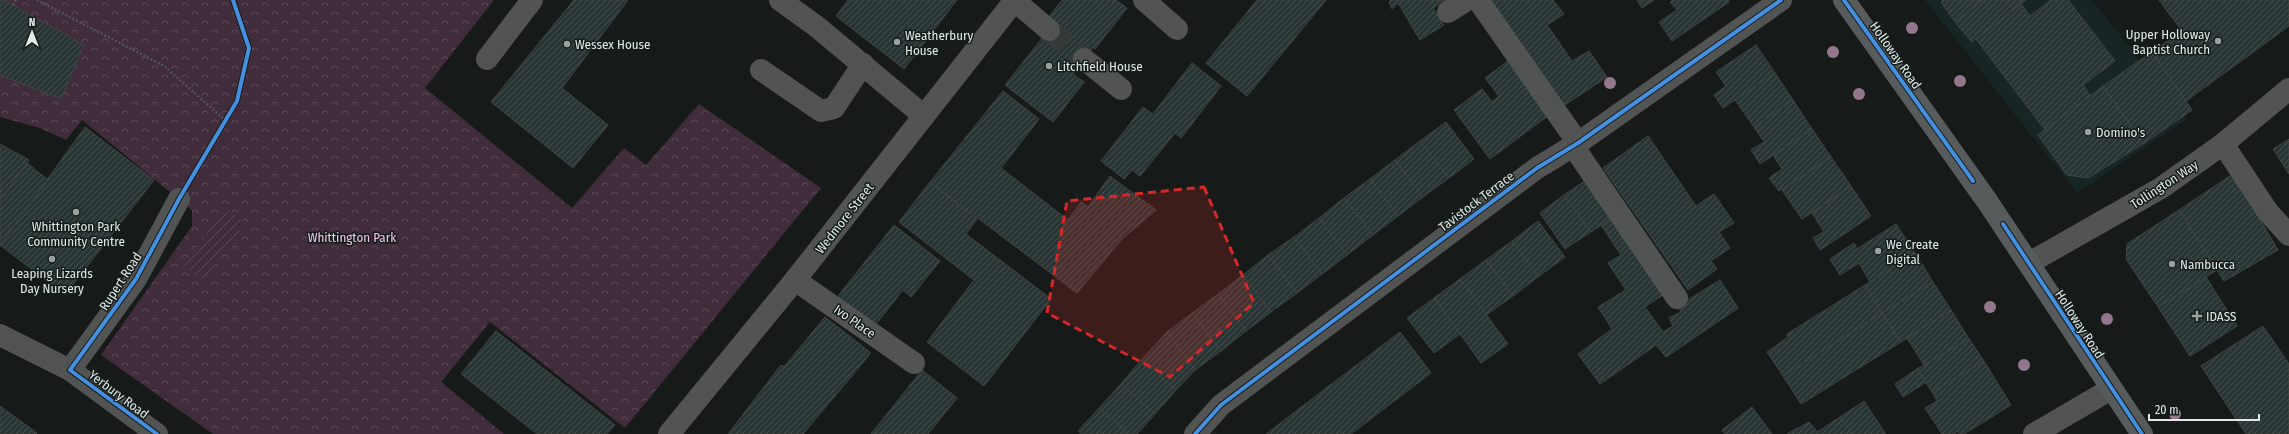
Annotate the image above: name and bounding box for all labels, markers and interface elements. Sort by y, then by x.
north arrow [12,12,52,52]
text: N [29,16,35,29]
street label: Holloway Road [1867,19,1924,92]
place label: Upper Holloway Baptist Church [2126,27,2210,57]
place label: Weatherbury House [905,28,974,58]
marker: Upper Holloway Baptist Church [2213,36,2223,46]
place label: Wessex House [575,37,651,52]
marker: Weatherbury House [892,37,902,47]
marker: Wessex House [562,39,572,49]
place label: Litchfield House [1057,59,1143,74]
marker: Litchfield House [1044,61,1054,71]
place label: Domino's [2096,125,2146,140]
marker: Domino's [2083,127,2093,137]
street label: Tollington Way [2128,157,2201,212]
street label: Tavistock Terrace [1436,168,1517,235]
street label: Wedmore Street [812,179,877,257]
marker: Whittington Park Community Centre [71,207,81,217]
place label: Whittington Park Community Centre [27,219,125,249]
park label: Whittington Park [308,230,397,245]
place label: We Create Digital [1886,237,1939,267]
marker: We Create Digital [1873,246,1883,256]
street label: Rupert Road [96,250,145,313]
marker: Leaping Lizards Day Nursery [47,254,57,264]
place label: Nambucca [2180,257,2235,272]
marker: Nambucca [2167,259,2177,269]
place label: Leaping Lizards Day Nursery [11,266,93,296]
street label: Holloway Road [2052,287,2107,361]
street label: Ivo Place [831,302,878,341]
place label: IDASS [2206,309,2236,324]
marker: IDASS [2191,310,2203,322]
street label: Yerbury Road [86,367,151,422]
scale bar [2149,396,2259,422]
text: 20 m [2155,403,2179,417]

